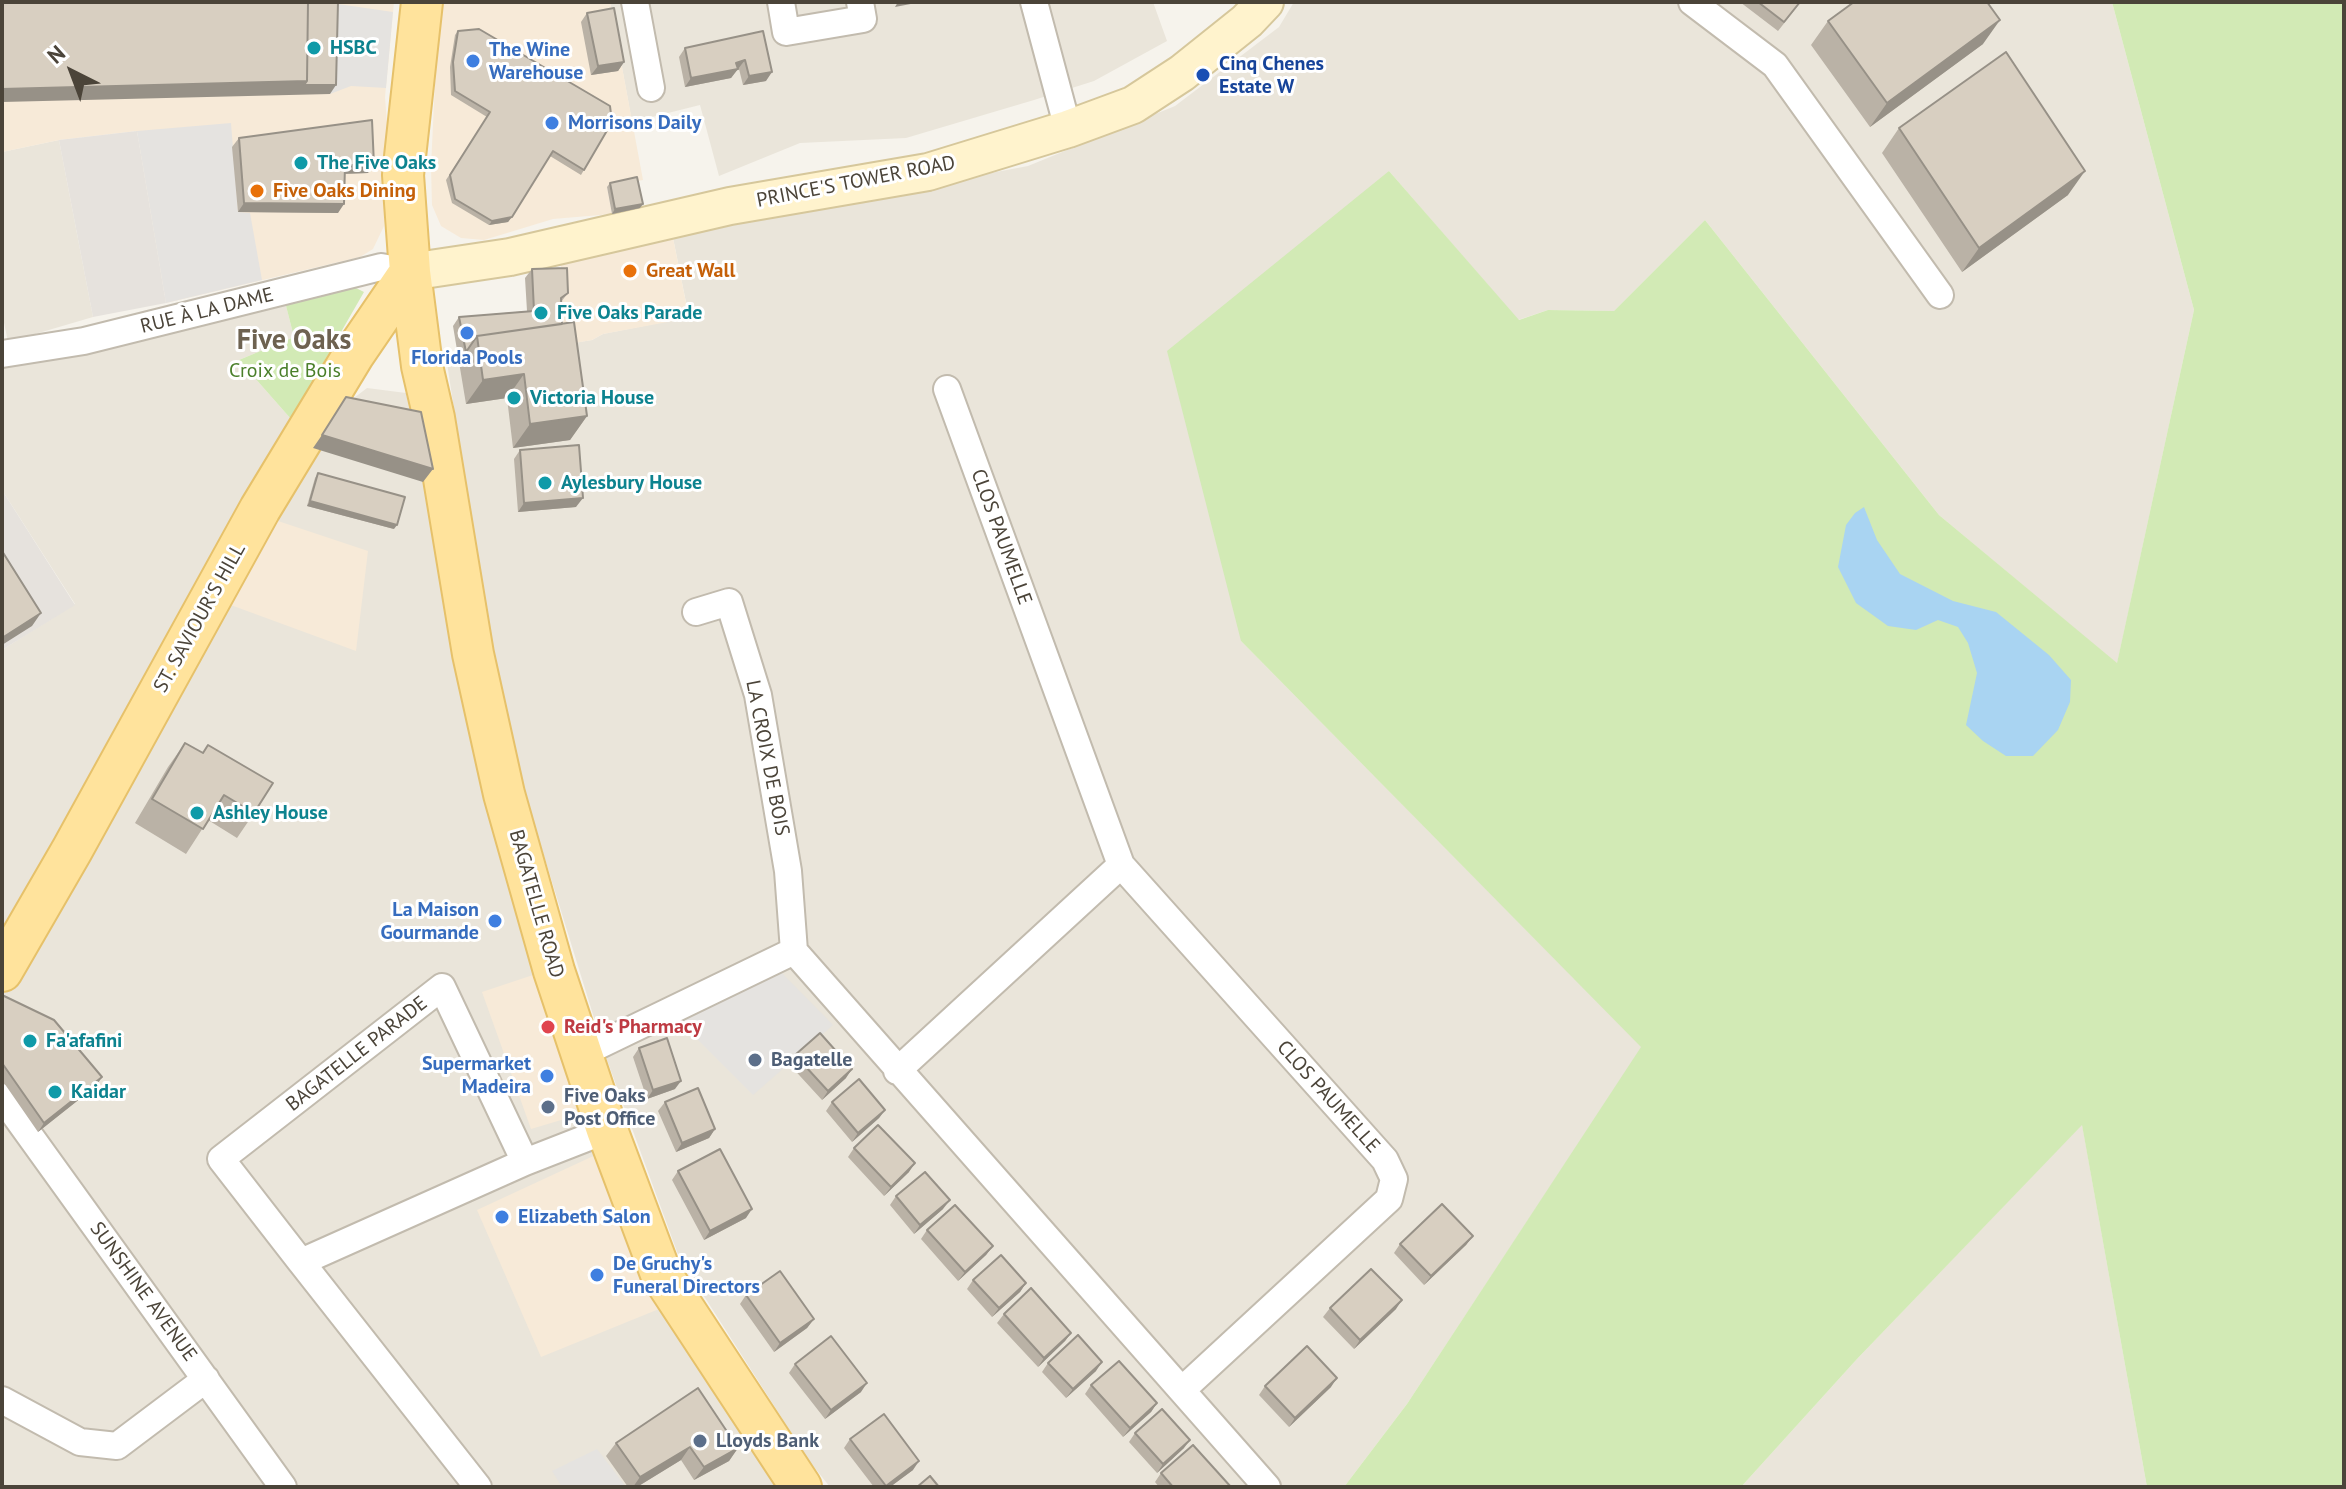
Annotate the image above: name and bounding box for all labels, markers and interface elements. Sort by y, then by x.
north arrow [32,32,112,112]
place label: HSBC [330,36,377,60]
place label: The Wine Warehouse [489,38,583,85]
text: N [41,39,71,69]
marker: HSBC [305,39,323,57]
marker: The Wine Warehouse [464,52,482,70]
place label: Cinq Chenes Estate W [1219,52,1324,99]
marker: Cinq Chenes Estate W [1194,66,1212,84]
place label: Morrisons Daily [568,111,701,135]
marker: Morrisons Daily [543,114,561,132]
place label: The Five Oaks [317,151,436,175]
street label: PRINCE'S TOWER ROAD [755,151,957,213]
marker: The Five Oaks [292,154,310,172]
place label: Five Oaks Dining [273,179,416,203]
marker: Five Oaks Dining [248,182,266,200]
place label: Great Wall [646,259,735,283]
marker: Great Wall [621,262,639,280]
street label: RUE À LA DAME [138,283,276,339]
place label: Five Oaks Parade [557,301,702,325]
marker: Five Oaks Parade [532,304,550,322]
district label: Five Oaks [237,324,351,358]
marker: Florida Pools [458,324,476,342]
place label: Florida Pools [411,346,523,370]
park label: Croix de Bois [229,359,341,383]
place label: Victoria House [530,386,654,410]
marker: Victoria House [505,389,523,407]
street label: CLOS PAUMELLE [965,466,1037,608]
place label: Aylesbury House [561,471,702,495]
marker: Aylesbury House [536,474,554,492]
street label: ST. SAVIOUR'S HILL [149,539,251,697]
street label: LA CROIX DE BOIS [740,678,794,838]
place label: Ashley House [213,801,328,825]
marker: Ashley House [188,804,206,822]
street label: BAGATELLE ROAD [503,827,569,981]
place label: La Maison Gourmande [380,898,479,945]
marker: La Maison Gourmande [486,912,504,930]
street label: BAGATELLE PARADE [282,991,432,1117]
place label: Reid's Pharmacy [564,1015,702,1039]
marker: Reid's Pharmacy [539,1018,557,1036]
place label: Fa'afafini [46,1029,122,1053]
marker: Fa'afafini [21,1032,39,1050]
street label: CLOS PAUMELLE [1271,1036,1385,1158]
place label: Bagatelle [771,1048,852,1072]
marker: Bagatelle [746,1051,764,1069]
place label: Supermarket Madeira [422,1052,531,1099]
marker: Supermarket Madeira [538,1067,556,1085]
place label: Kaidar [71,1080,126,1104]
marker: Kaidar [46,1083,64,1101]
place label: Five Oaks Post Office [564,1084,655,1131]
marker: Five Oaks Post Office [539,1098,557,1116]
place label: Elizabeth Salon [518,1205,651,1229]
marker: Elizabeth Salon [493,1208,511,1226]
street label: SUNSHINE AVENUE [84,1218,202,1366]
place label: De Gruchy's Funeral Directors [613,1252,760,1299]
marker: De Gruchy's Funeral Directors [588,1266,606,1284]
place label: Lloyds Bank [716,1429,819,1453]
marker: Lloyds Bank [691,1432,709,1450]

